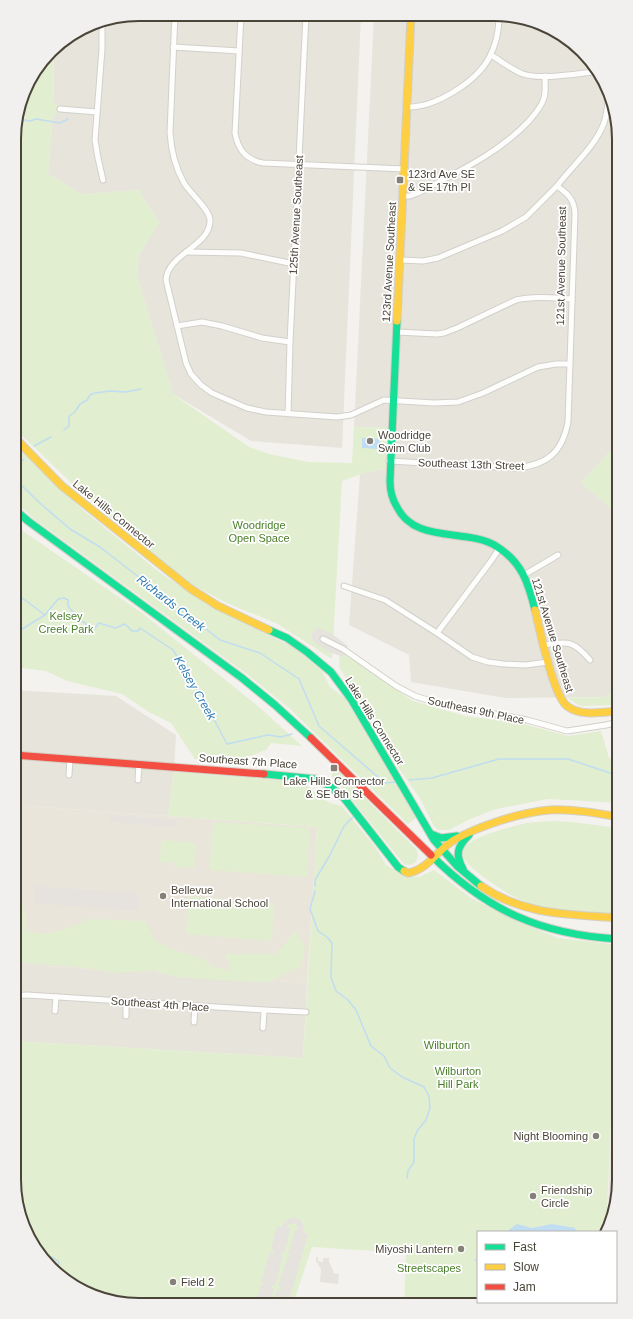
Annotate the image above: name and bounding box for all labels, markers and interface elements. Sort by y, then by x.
street label: 125th Avenue Southeast [287,155,305,275]
place label: 123rd Ave SE & SE 17th Pl [408,168,475,193]
marker: 123rd Ave SE & SE 17th Pl [395,175,405,185]
street label: 123rd Avenue Southeast [380,202,398,322]
street label: 121st Avenue Southeast [554,206,568,326]
place label: Woodridge Swim Club [378,429,431,454]
marker: Woodridge Swim Club [365,436,375,446]
street label: Southeast 13th Street [418,456,524,472]
street label: Lake Hills Connector [71,477,157,551]
park label: Woodridge Open Space [228,519,290,544]
water label: Richards Creek [134,572,209,635]
street label: 121st Avenue Southeast [530,576,576,694]
park label: Kelsey Creek Park [38,610,94,635]
water label: Kelsey Creek [171,654,219,723]
street label: Lake Hills Connector [343,675,407,767]
street label: Southeast 9th Place [427,694,525,726]
street label: Southeast 7th Place [198,752,298,770]
marker: Lake Hills Connector & SE 8th St [329,763,339,773]
place label: Lake Hills Connector & SE 8th St [283,775,385,800]
place label: Bellevue International School [171,884,268,909]
marker: Bellevue International School [158,891,168,901]
street label: Southeast 4th Place [110,995,210,1013]
park label: Wilburton [424,1039,470,1051]
park label: Wilburton Hill Park [435,1065,481,1090]
place label: Night Blooming [513,1130,588,1142]
marker: Night Blooming [591,1131,601,1141]
place label: Friendship Circle [541,1184,592,1209]
marker: Friendship Circle [528,1191,538,1201]
legend [477,1231,617,1303]
text: Fast [513,1240,537,1254]
place label: Miyoshi Lantern [375,1243,453,1255]
marker: Miyoshi Lantern [456,1244,466,1254]
text: Slow [513,1260,539,1274]
park label: Streetscapes [397,1262,462,1274]
place label: Field 2 [181,1276,214,1288]
marker: Field 2 [168,1277,178,1287]
text: Jam [513,1280,536,1294]

